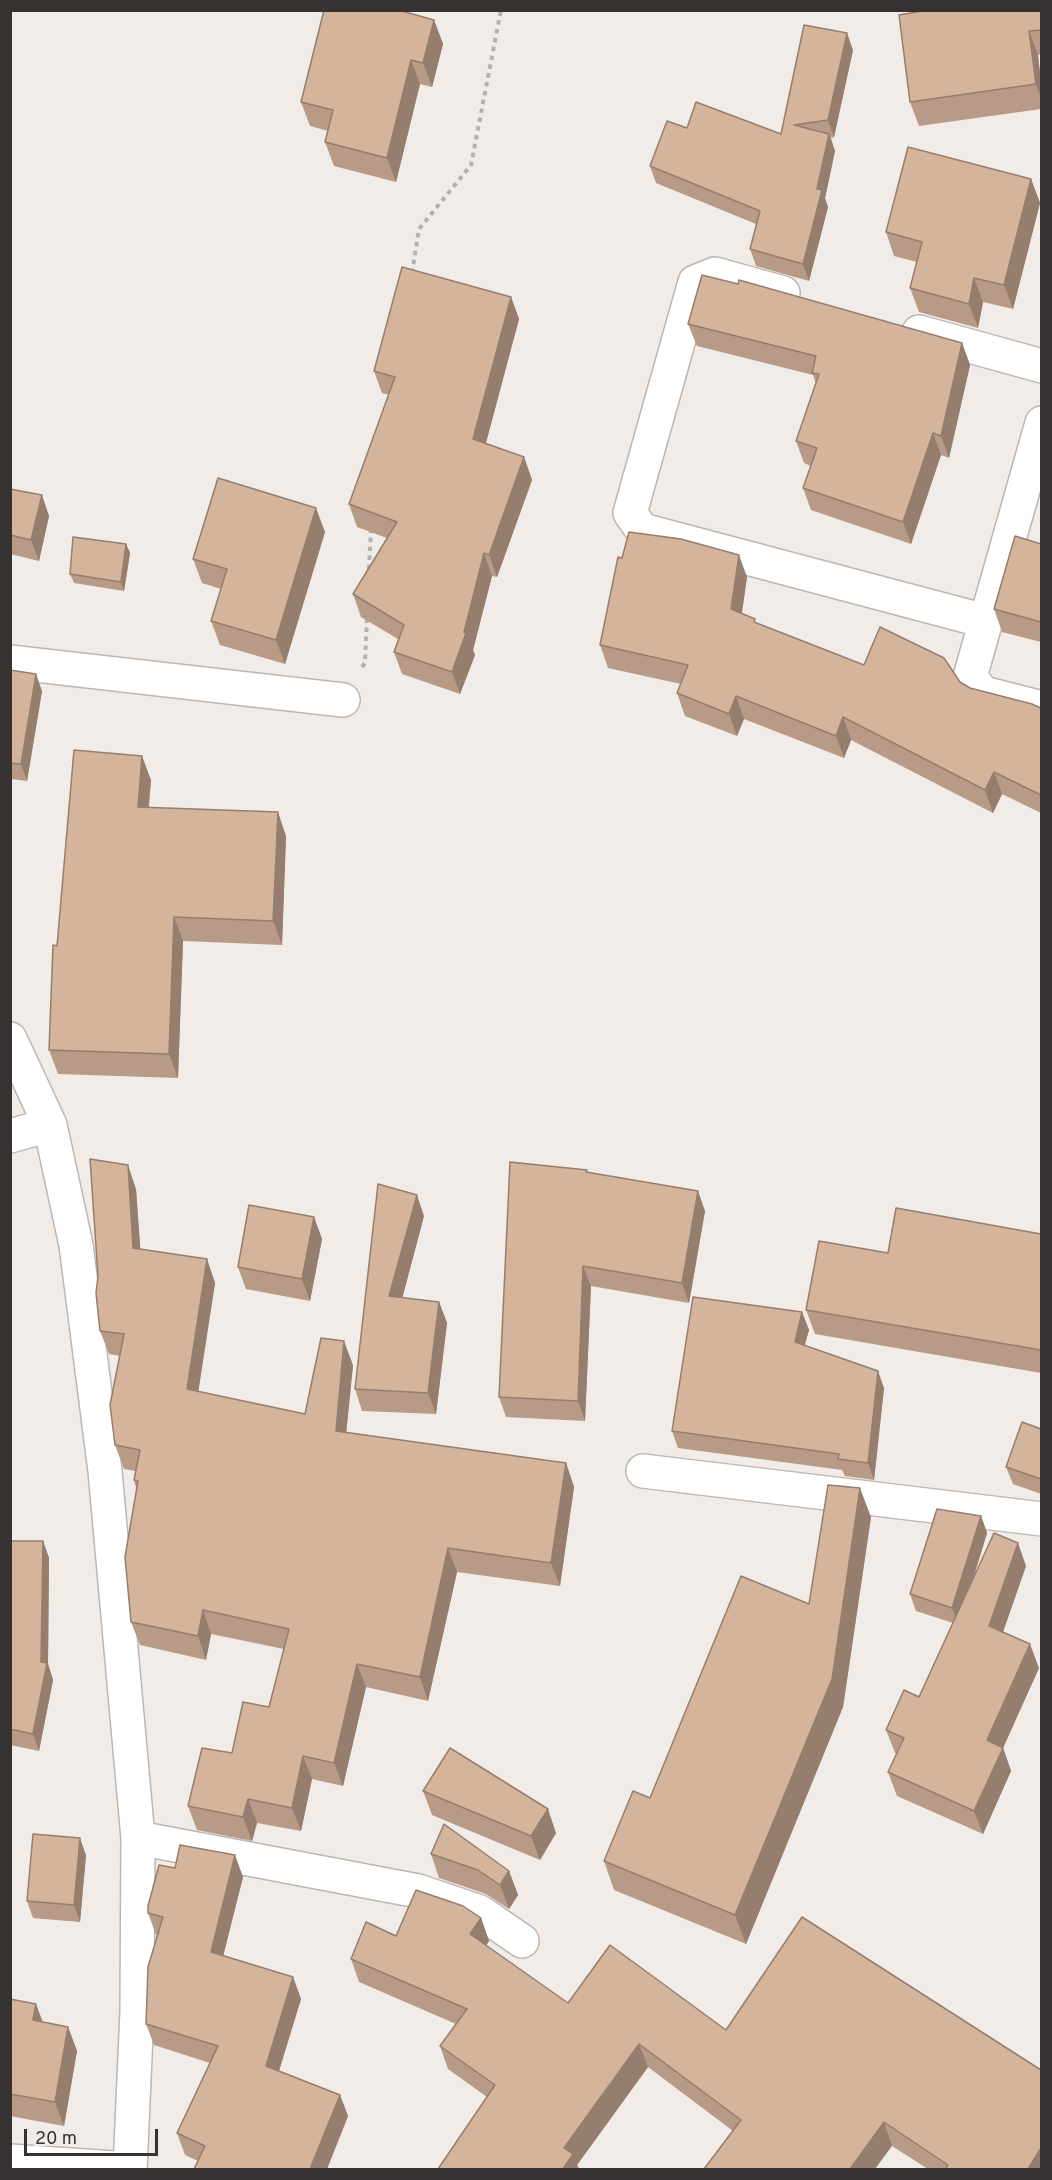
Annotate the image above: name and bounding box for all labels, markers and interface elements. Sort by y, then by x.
scale bar [27,2117,160,2155]
text: 20 m [35,2128,77,2151]

